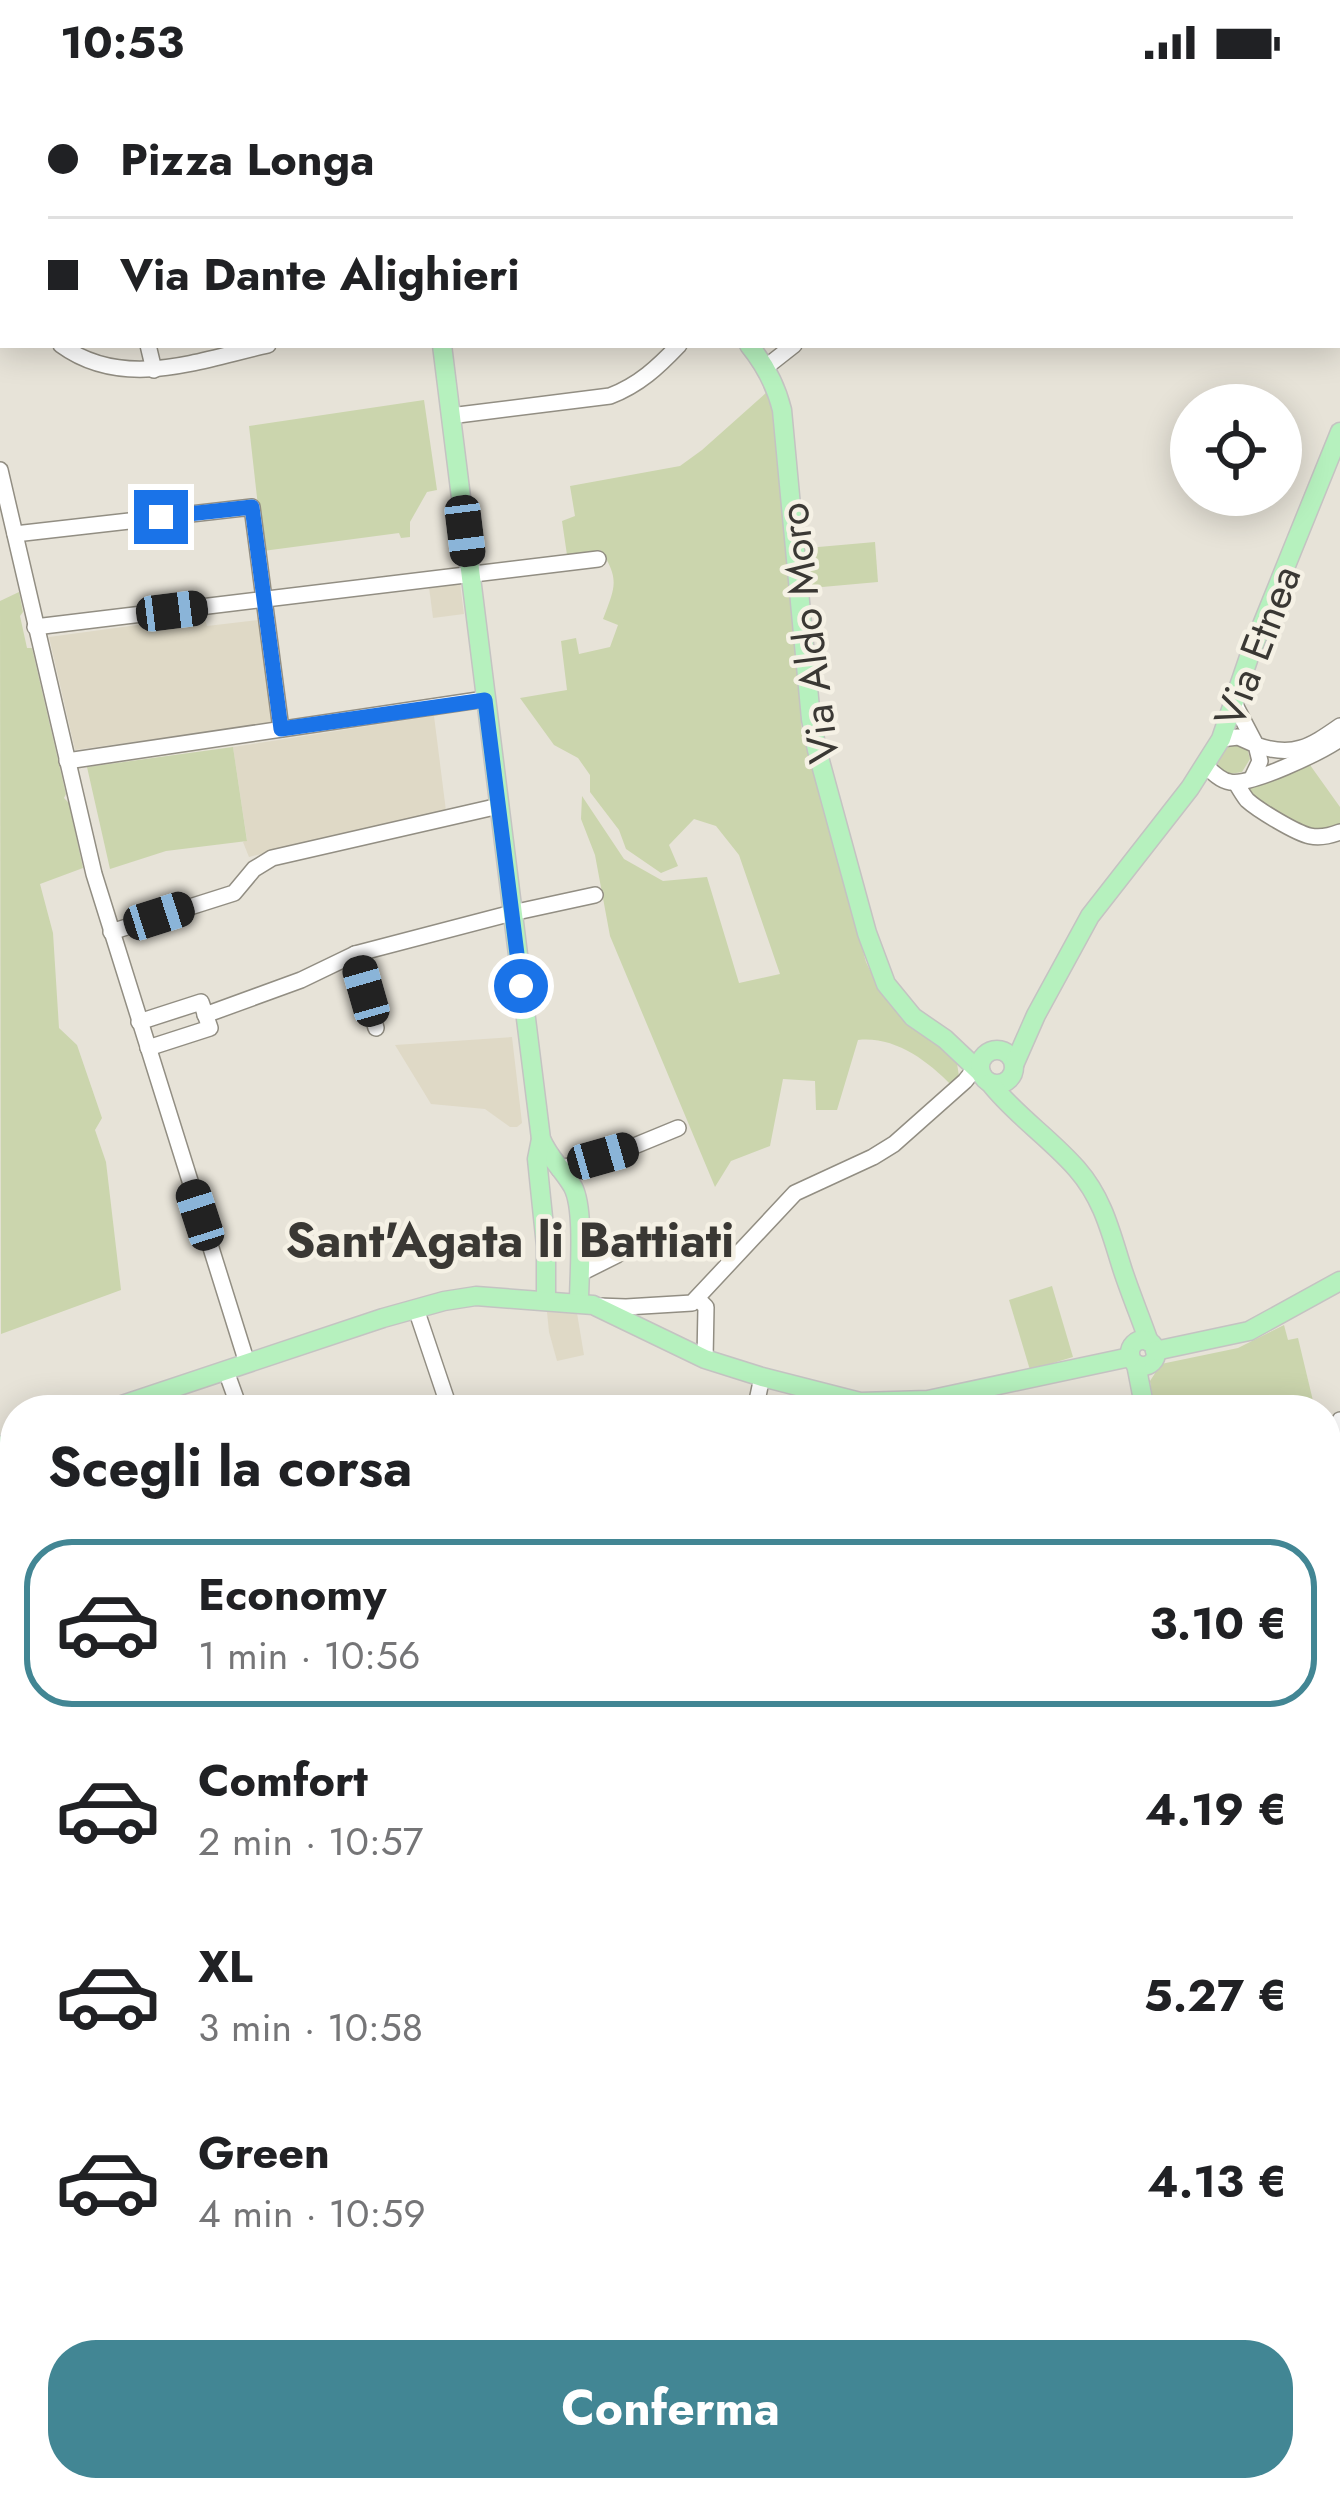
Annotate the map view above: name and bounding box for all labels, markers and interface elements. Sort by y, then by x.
text: 10:53 [60,10,184,75]
text: Pizza Longa [120,127,374,192]
text: Via Dante Alighieri [120,242,520,307]
map controls [1170,384,1302,516]
button: locate [1170,384,1302,516]
route end [134,490,188,544]
car [443,493,487,569]
street label: Via Aldo Moro [762,499,855,767]
street label: Via Etnea [1199,557,1316,736]
car [134,589,210,633]
car [119,888,199,944]
car [339,951,393,1031]
route start [494,959,548,1013]
car [563,1129,643,1183]
car [172,1175,228,1255]
district label: Sant'Agata li Battiati [286,1206,734,1275]
text: Scegli la corsa [48,1428,412,1506]
text: Economy [198,1562,386,1627]
icon: car [54,1569,162,1677]
text: 3.10 € [1150,1591,1287,1656]
text: 1 min · 10:56 [198,1627,421,1684]
text: Comfort [198,1748,368,1813]
icon: car [54,1755,162,1863]
text: 4.19 € [1145,1777,1287,1842]
text: 2 min · 10:57 [198,1813,423,1870]
text: XL [198,1934,253,1999]
icon: car [54,1941,162,2049]
text: 5.27 € [1144,1963,1287,2028]
text: 3 min · 10:58 [198,1999,423,2056]
text: Green [198,2120,330,2185]
icon: car [54,2127,162,2235]
text: 4.13 € [1147,2149,1287,2214]
text: 4 min · 10:59 [198,2185,426,2242]
button: Conferma [48,2340,1293,2478]

